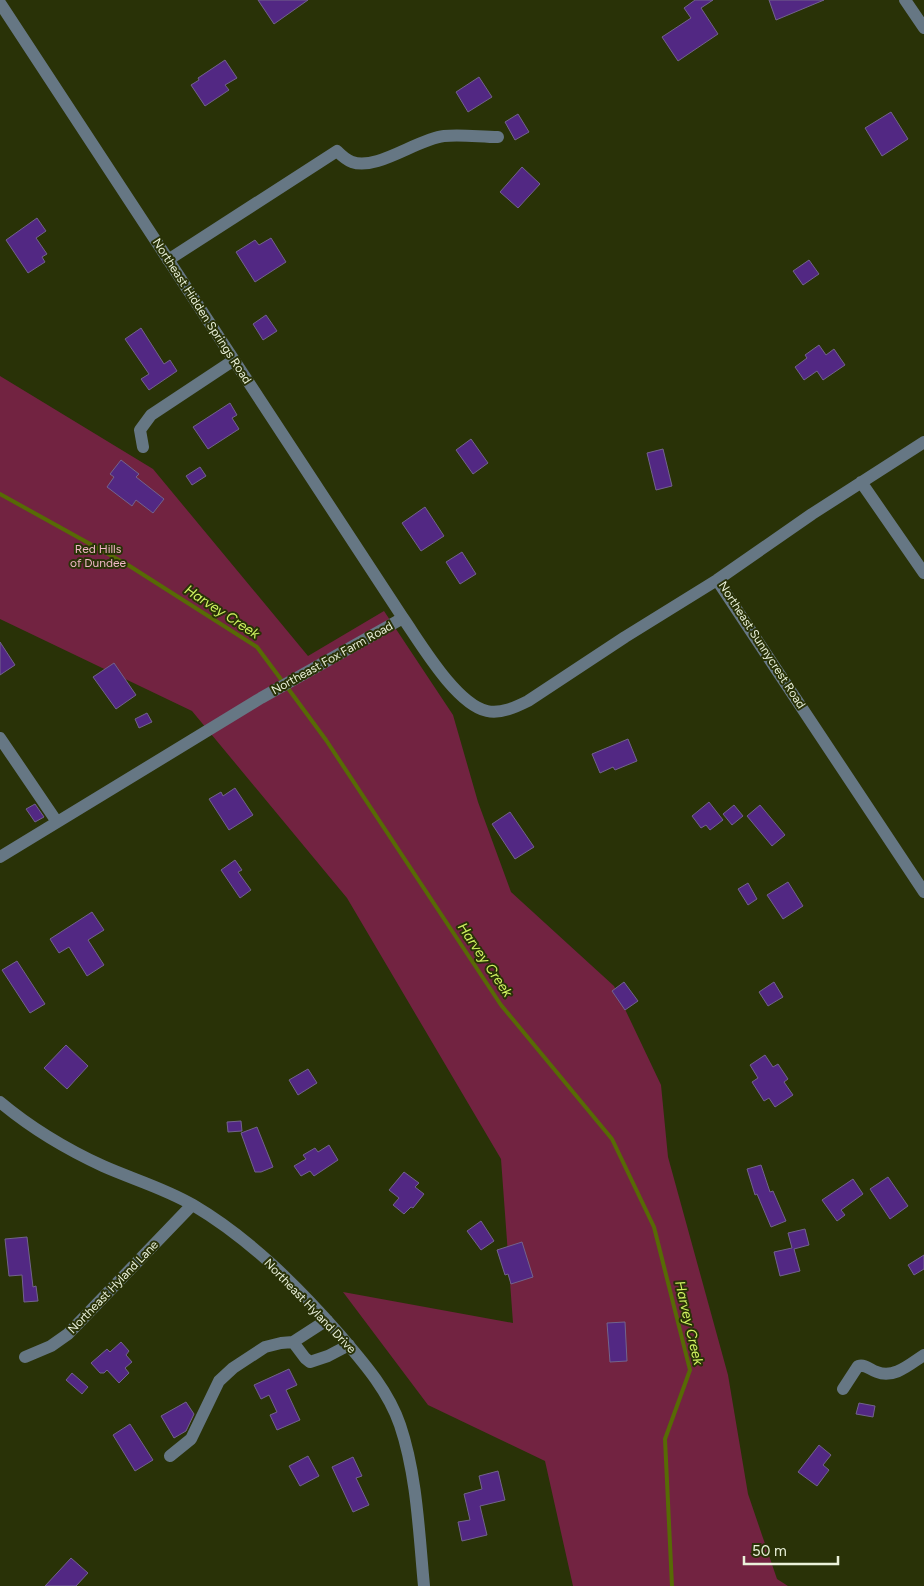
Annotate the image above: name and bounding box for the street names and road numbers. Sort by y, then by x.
street label: Northeast Hidden Springs Road [150,236,254,386]
street label: Northeast Sunnycrest Road [716,579,808,711]
street label: Northeast Fox Farm Road [269,619,395,697]
street label: Northeast Hyland Lane [65,1237,161,1336]
street label: Northeast Hyland Drive [261,1256,359,1356]

